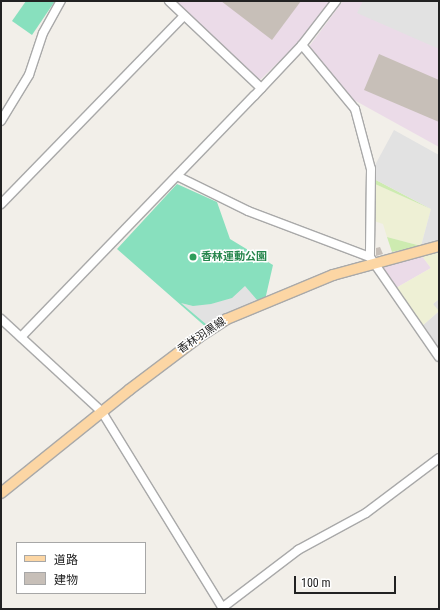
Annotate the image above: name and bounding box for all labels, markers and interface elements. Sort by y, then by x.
place label: 香林運動公園 [201,250,267,264]
marker: 香林運動公園 [188,252,198,262]
street label: 香林羽黒線 [176,315,228,357]
legend [16,542,146,594]
text: 道路 [54,553,78,567]
scale bar [296,568,398,594]
text: 建物 [54,573,78,587]
text: 100 m [301,576,331,590]

